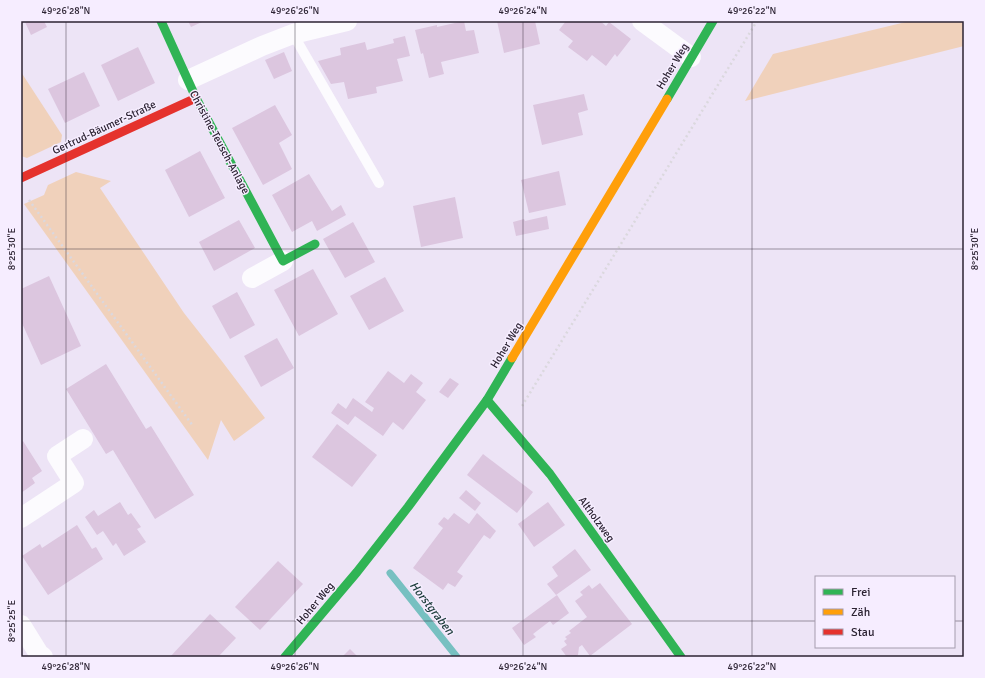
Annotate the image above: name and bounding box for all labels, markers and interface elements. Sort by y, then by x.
text: 49°26'28"N [42,5,90,17]
text: 49°26'26"N [271,5,319,17]
text: 49°26'24"N [499,5,547,17]
text: 49°26'22"N [728,5,776,17]
street label: Hoher Weg [654,41,691,92]
street label: Christine-Teusch-Anlage [187,88,252,196]
street label: Gertrud-Bäumer-Straße [50,98,158,157]
text: 8°25'30"E [6,228,18,270]
text: 8°25'30"E [969,228,981,270]
street label: Hoher Weg [488,320,525,371]
street label: Altholzweg [576,494,617,545]
legend [815,576,955,648]
street label: Hoher Weg [294,579,337,627]
water label: Horstgraben [406,579,457,638]
text: Frei [851,585,870,600]
text: 8°25'25"E [6,600,18,642]
text: Zäh [851,605,870,620]
text: Stau [851,625,875,640]
text: 49°26'28"N [42,661,90,673]
text: 49°26'26"N [271,661,319,673]
text: 49°26'24"N [499,661,547,673]
text: 49°26'22"N [728,661,776,673]

